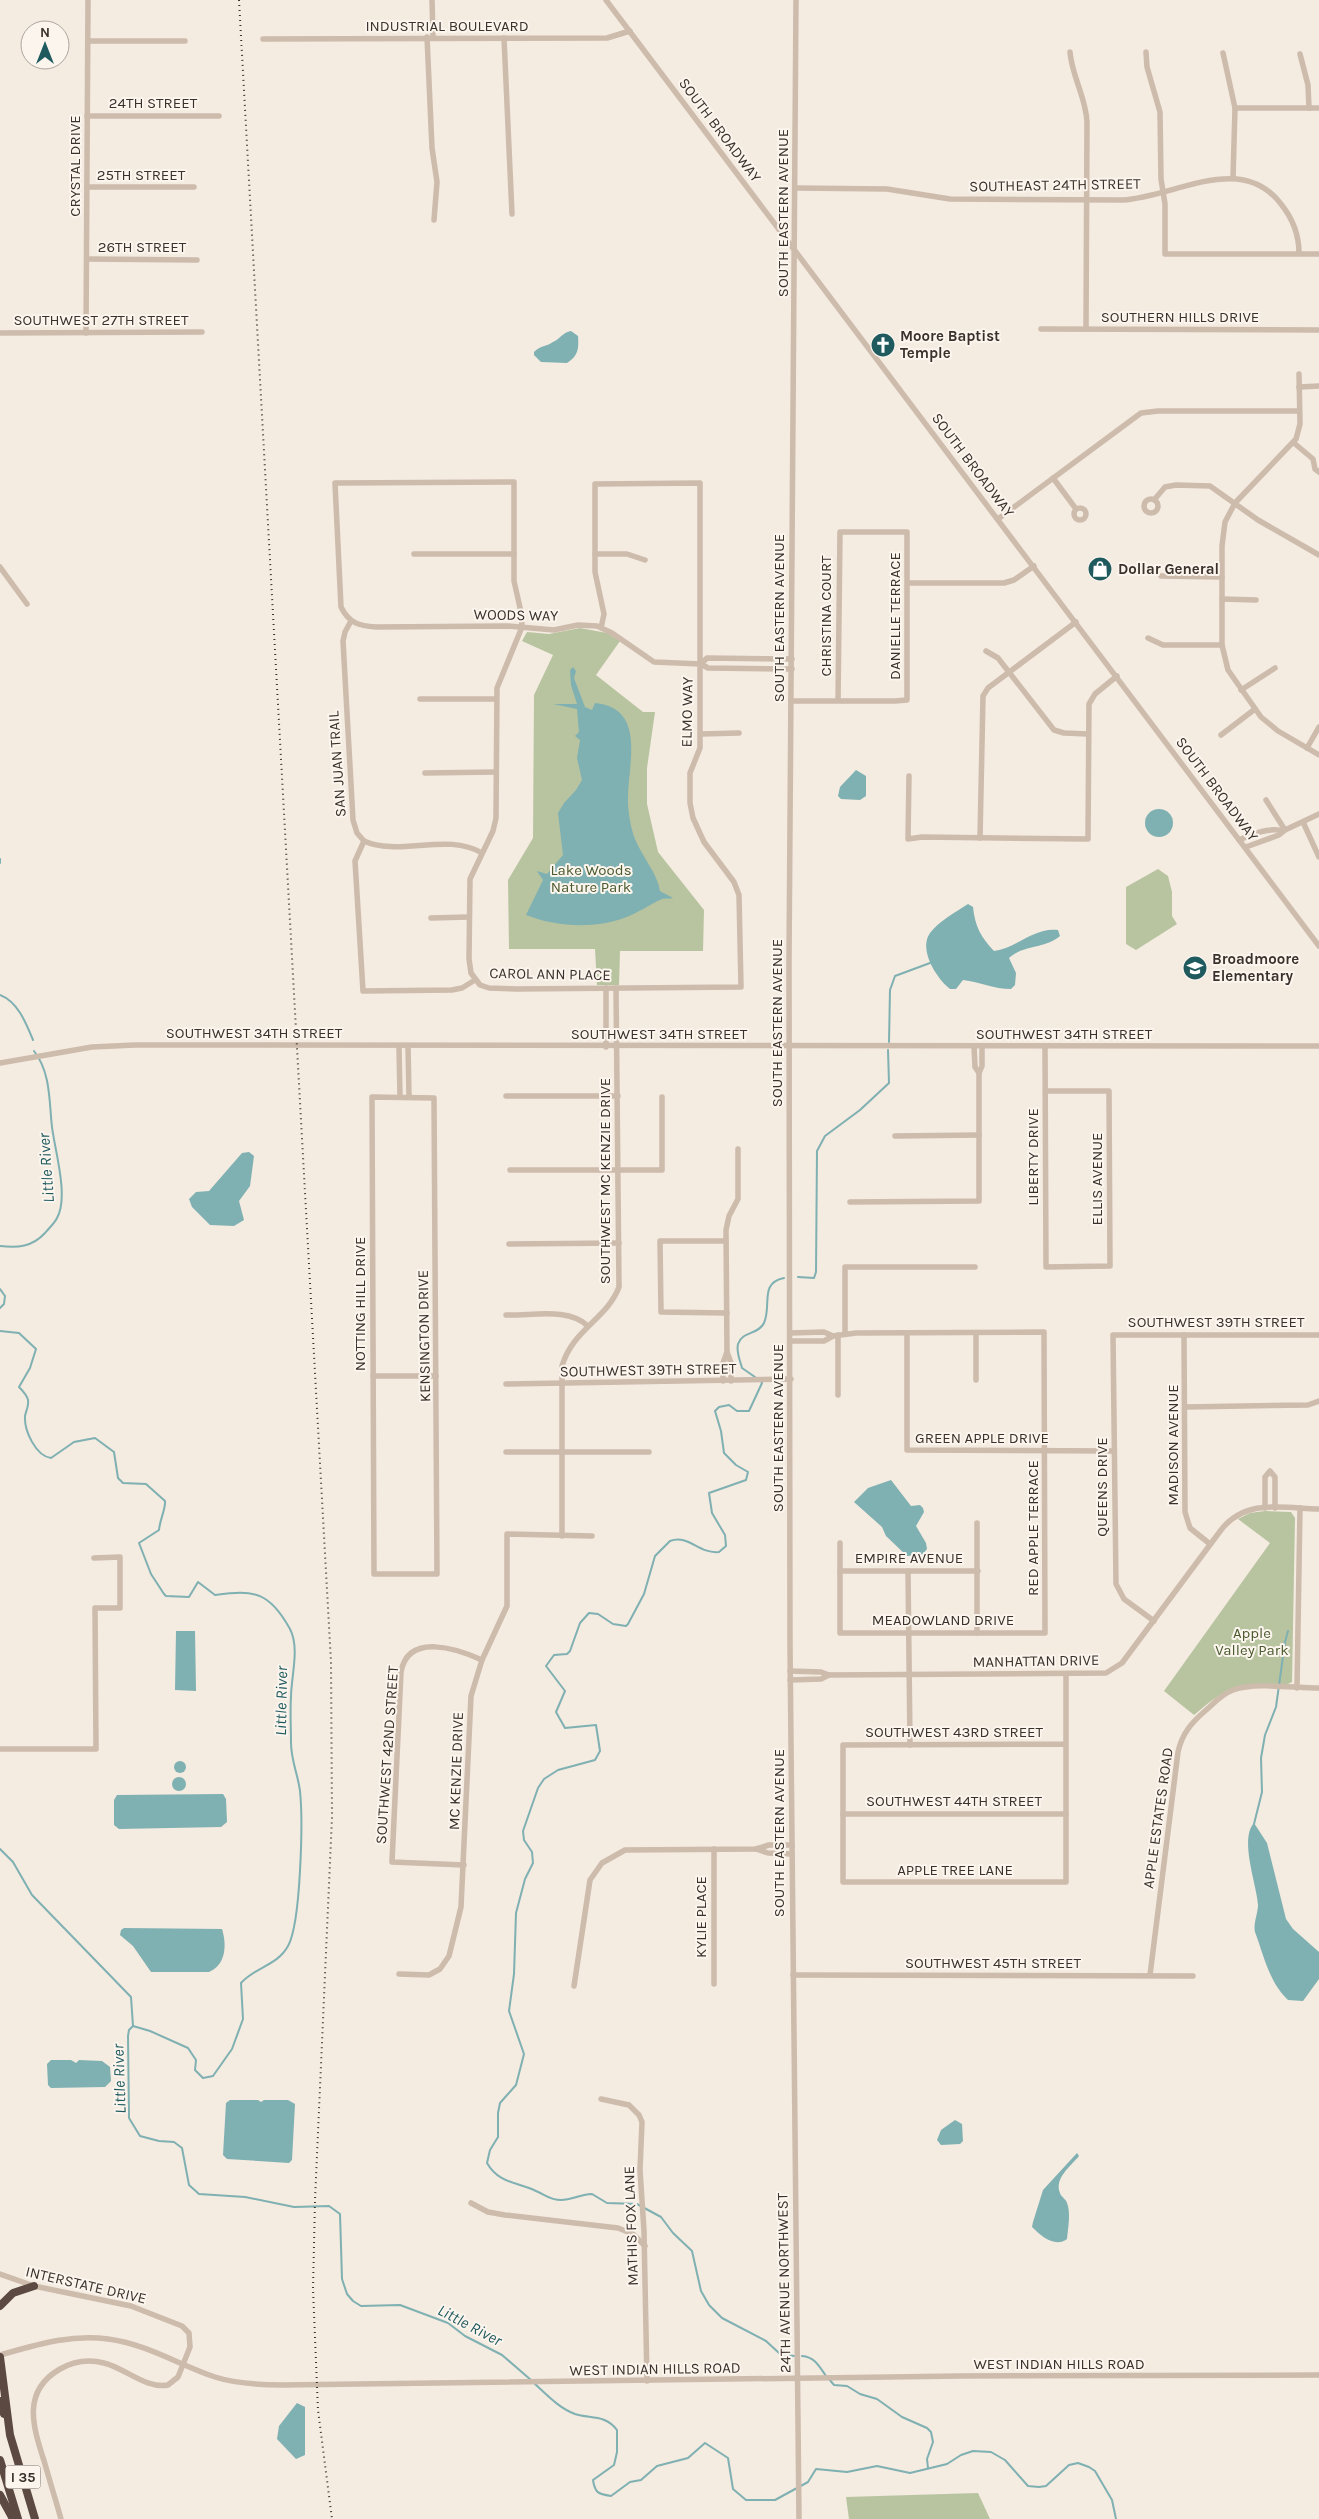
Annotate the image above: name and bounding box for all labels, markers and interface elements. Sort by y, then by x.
street label: INDUSTRIAL BOULEVARD [365,17,529,35]
north arrow [20,20,70,70]
text: N [40,24,50,41]
street label: SOUTH BROADWAY [675,74,765,186]
street label: 24TH STREET [109,94,198,112]
street label: CRYSTAL DRIVE [66,115,84,217]
street label: SOUTH EASTERN AVENUE [774,129,792,297]
street label: 25TH STREET [97,166,186,184]
street label: SOUTHEAST 24TH STREET [969,174,1141,195]
street label: 26TH STREET [98,238,187,256]
street label: SOUTHERN HILLS DRIVE [1101,308,1259,326]
street label: SOUTHWEST 27TH STREET [13,311,189,329]
place label: Moore Baptist Temple [900,327,1000,362]
church icon: Moore Baptist Temple [870,332,896,358]
street label: SOUTH BROADWAY [928,409,1018,521]
street label: SOUTH EASTERN AVENUE [770,534,788,702]
street label: DANIELLE TERRACE [886,552,904,680]
street label: CHRISTINA COURT [817,555,835,677]
shop icon: Dollar General [1087,556,1113,582]
place label: Dollar General [1118,560,1219,578]
street label: WOODS WAY [473,605,559,625]
street label: ELMO WAY [677,676,697,748]
street label: SAN JUAN TRAIL [324,710,350,818]
street label: SOUTH BROADWAY [1172,733,1262,845]
park label: Lake Woods Nature Park [550,861,632,896]
street label: SOUTH EASTERN AVENUE [768,939,786,1107]
place label: Broadmoore Elementary [1212,950,1299,985]
school or university icon: Broadmoore Elementary [1182,955,1208,981]
street label: CAROL ANN PLACE [489,964,611,984]
street label: SOUTHWEST 34TH STREET [166,1024,343,1042]
street label: SOUTHWEST 34TH STREET [571,1025,748,1043]
street label: SOUTHWEST 34TH STREET [976,1025,1153,1043]
street label: SOUTHWEST MC KENZIE DRIVE [596,1078,614,1284]
street label: LIBERTY DRIVE [1024,1108,1042,1206]
water label: Little River [34,1132,58,1204]
street label: ELLIS AVENUE [1088,1133,1106,1225]
street label: NOTTING HILL DRIVE [351,1237,369,1371]
street label: KENSINGTON DRIVE [414,1270,434,1402]
street label: SOUTHWEST 39TH STREET [1128,1313,1305,1331]
street label: SOUTH EASTERN AVENUE [769,1344,787,1512]
street label: SOUTHWEST 39TH STREET [559,1359,737,1381]
street label: MADISON AVENUE [1164,1384,1182,1506]
street label: GREEN APPLE DRIVE [915,1429,1049,1447]
street label: QUEENS DRIVE [1093,1437,1111,1537]
street label: RED APPLE TERRACE [1024,1460,1042,1596]
street label: EMPIRE AVENUE [855,1549,963,1567]
street label: MEADOWLAND DRIVE [872,1611,1014,1629]
park label: Apple Valley Park [1215,1624,1289,1659]
street label: MANHATTAN DRIVE [973,1651,1099,1671]
water label: Little River [271,1665,291,1736]
street label: SOUTHWEST 42ND STREET [372,1665,402,1845]
street label: MC KENZIE DRIVE [445,1711,467,1831]
street label: SOUTHWEST 43RD STREET [865,1723,1044,1741]
street label: APPLE ESTATES ROAD [1139,1746,1177,1890]
street label: SOUTH EASTERN AVENUE [770,1749,788,1917]
street label: SOUTHWEST 44TH STREET [866,1792,1043,1810]
street label: APPLE TREE LANE [897,1861,1013,1879]
street label: KYLIE PLACE [692,1876,710,1958]
street label: SOUTHWEST 45TH STREET [905,1954,1082,1972]
water label: Little River [108,2043,130,2114]
street label: MATHIS FOX LANE [620,2166,642,2286]
street label: 24TH AVENUE NORTHWEST [773,2192,795,2373]
street label: INTERSTATE DRIVE [24,2262,148,2308]
water label: Little River [435,2300,506,2350]
street label: WEST INDIAN HILLS ROAD [973,2355,1145,2373]
street label: WEST INDIAN HILLS ROAD [569,2359,741,2379]
road number: I 35 [5,2466,40,2488]

